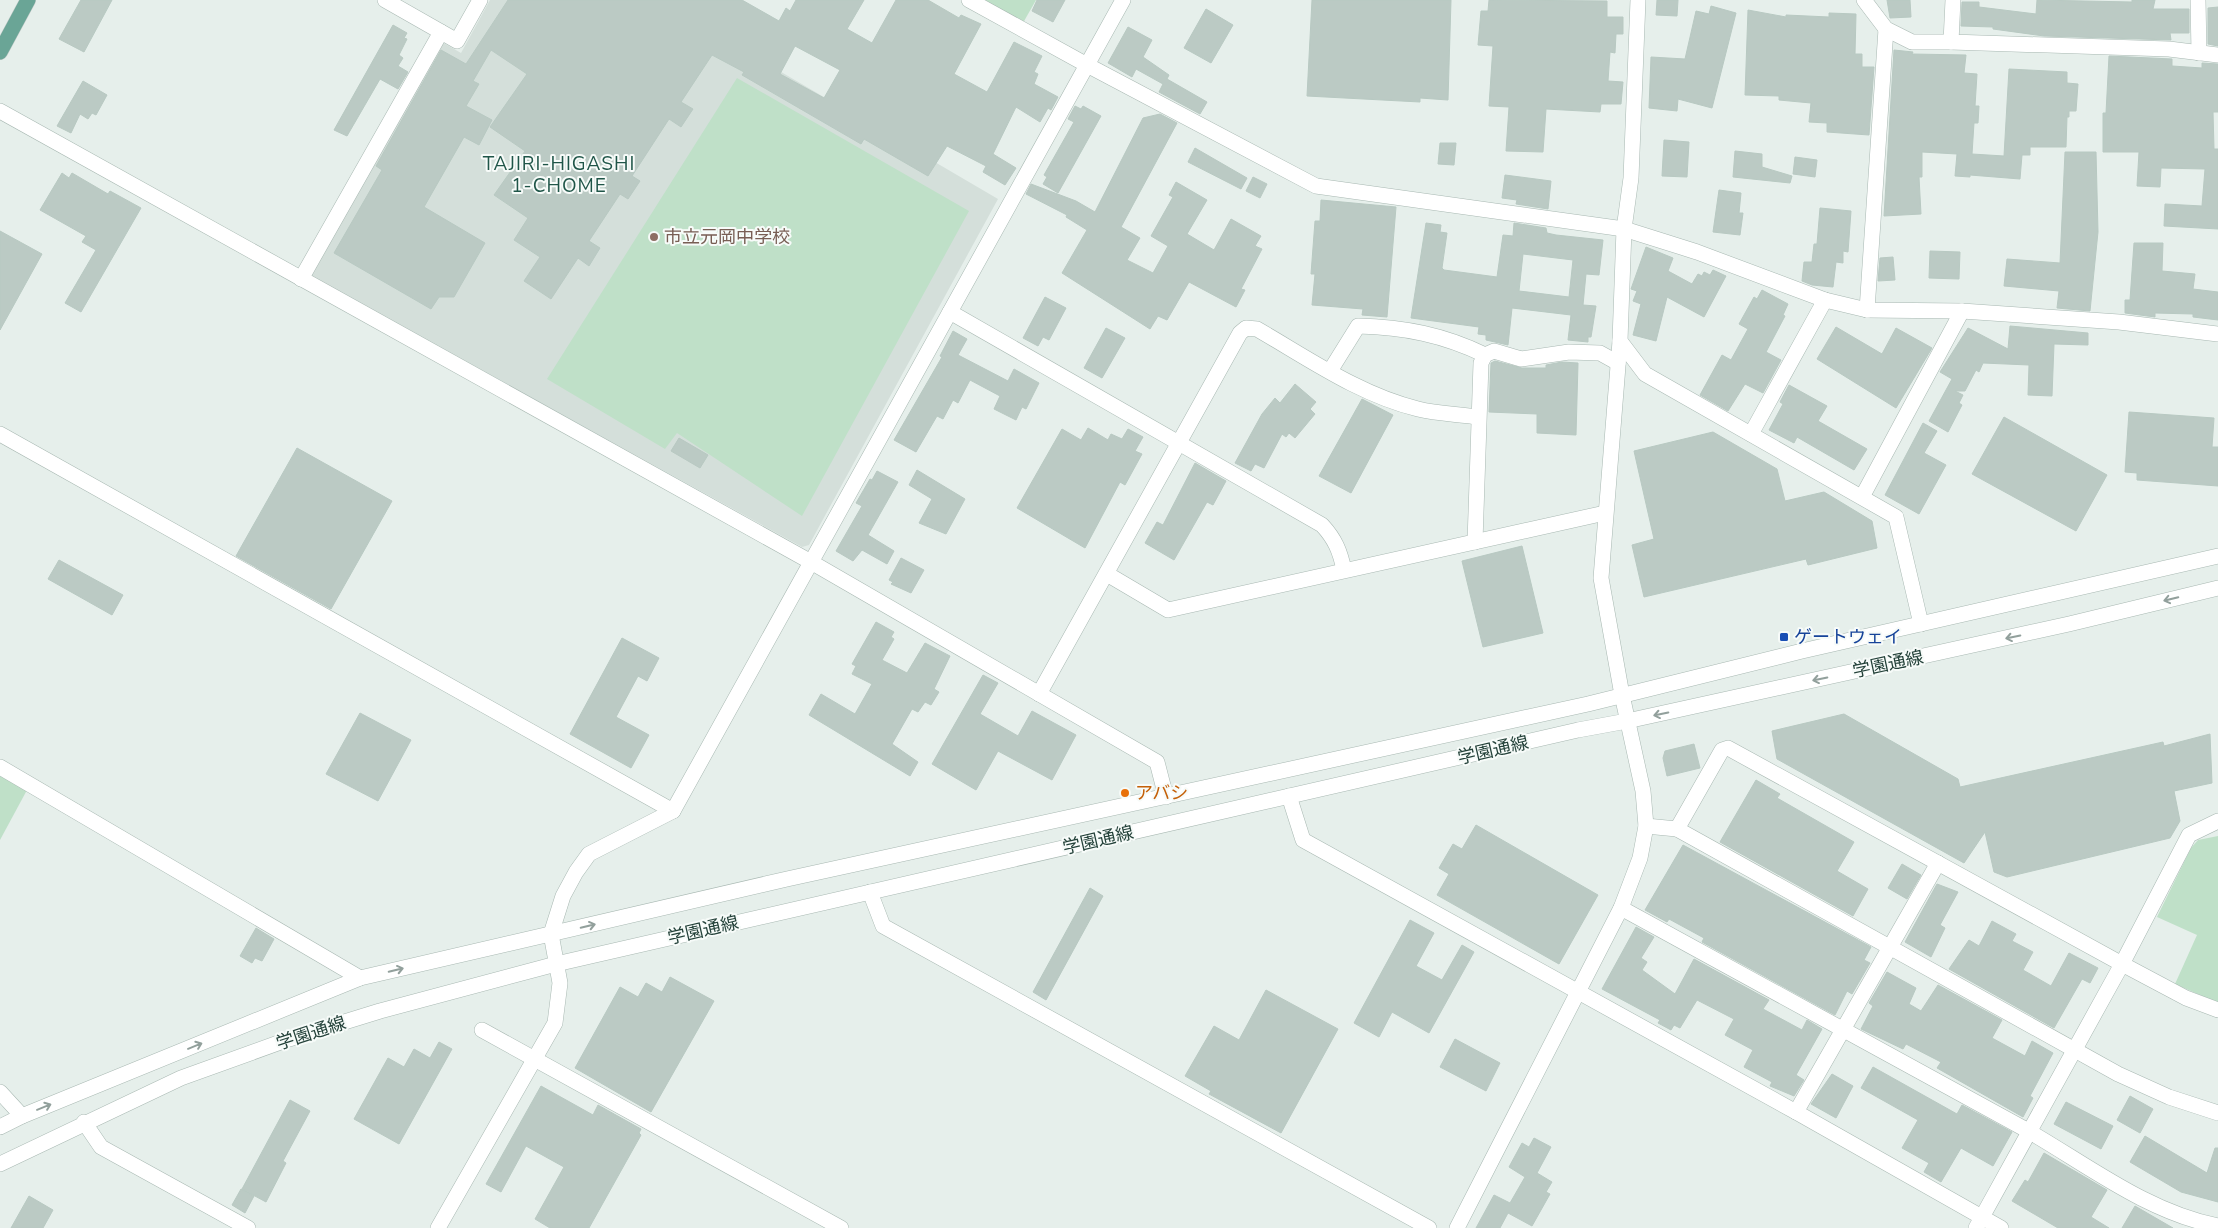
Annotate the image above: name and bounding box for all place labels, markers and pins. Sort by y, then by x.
place label: 市立元岡中学校 [664,225,790,249]
marker: 市立元岡中学校 [648,231,660,243]
place label: ゲートウェイ [1794,625,1902,649]
marker: ゲートウェイ [1778,631,1790,643]
place label: アバシ [1135,781,1188,805]
marker: アバシ [1119,787,1131,799]

